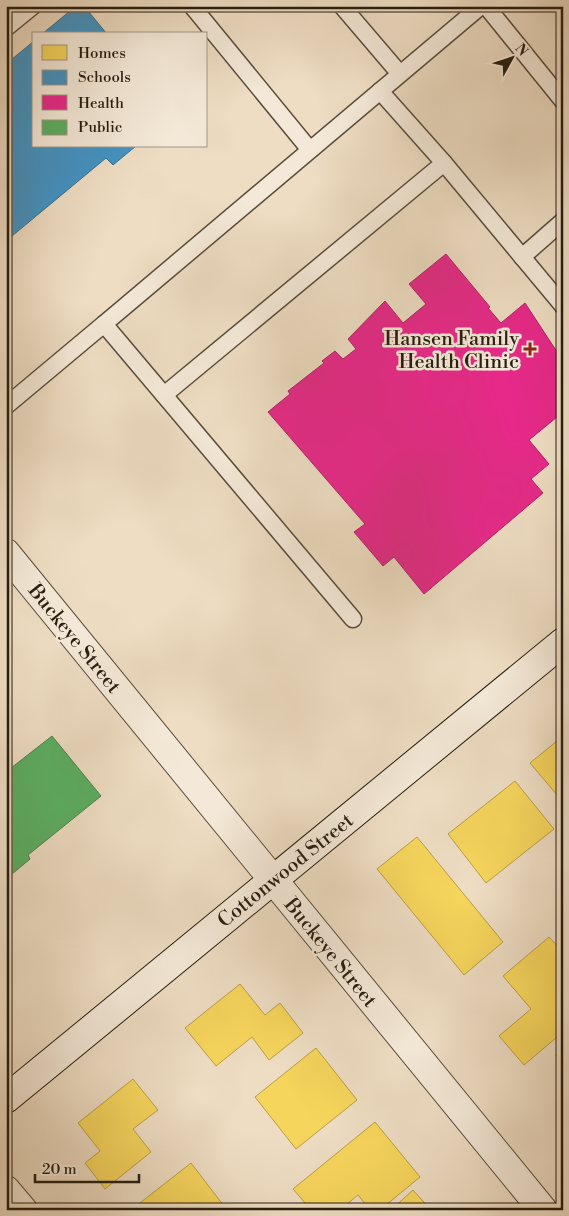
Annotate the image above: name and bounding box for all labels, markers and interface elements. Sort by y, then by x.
legend [32,32,208,148]
north arrow [486,32,536,82]
text: N [511,40,532,60]
text: Homes [78,44,126,63]
text: Schools [78,68,131,87]
text: Health [78,94,124,113]
text: Public [78,118,122,137]
place label: Hansen Family Health Clinic [384,327,519,375]
marker: Hansen Family Health Clinic [523,342,537,356]
street label: Buckeye Street [21,578,126,699]
street label: Cottonwood Street [213,809,359,934]
street label: Buckeye Street [277,892,382,1013]
scale bar [35,1151,139,1183]
text: 20 m [42,1160,77,1179]

